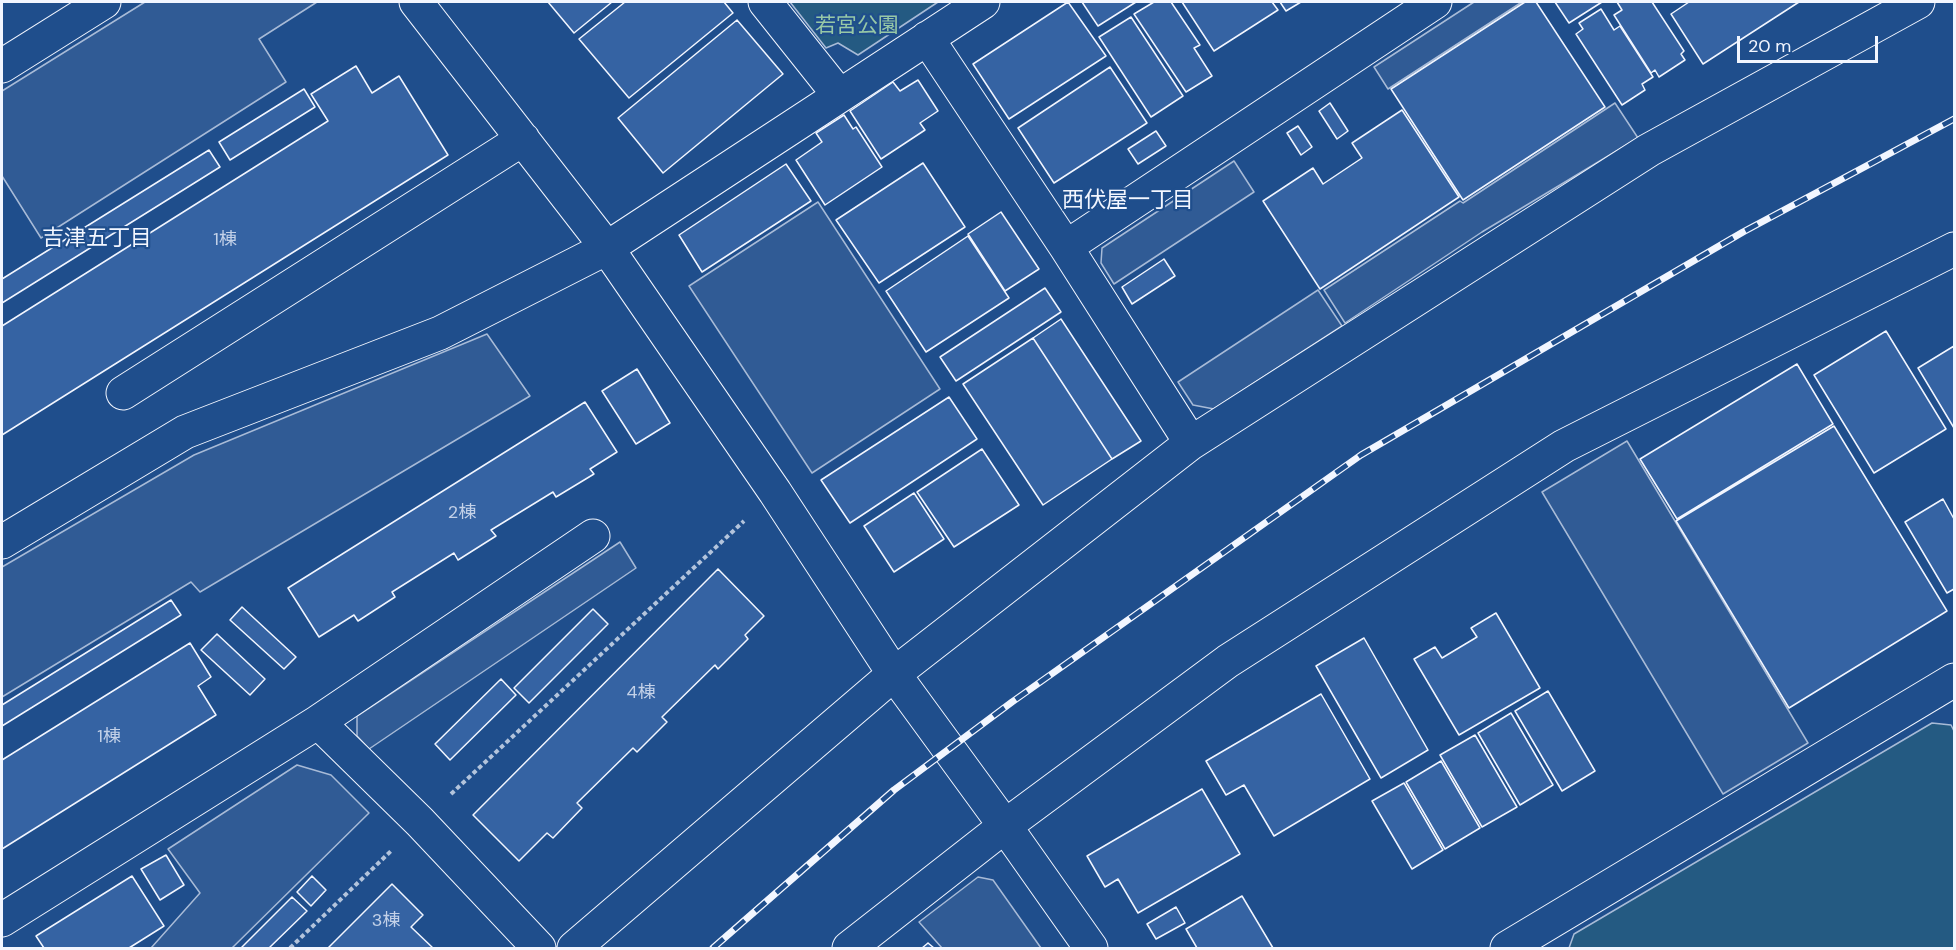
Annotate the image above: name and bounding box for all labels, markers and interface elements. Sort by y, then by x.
park label: 若宮公園 [815,13,899,39]
scale bar [1740,24,1881,62]
text: 20 m [1748,34,1791,58]
district label: 西伏屋一丁目 [1062,188,1194,214]
district label: 吉津五丁目 [42,226,152,252]
house number: 1棟 [213,229,237,251]
house number: 2棟 [448,502,476,524]
house number: 4棟 [627,682,655,704]
house number: 1棟 [97,726,121,748]
house number: 3棟 [372,910,400,932]

